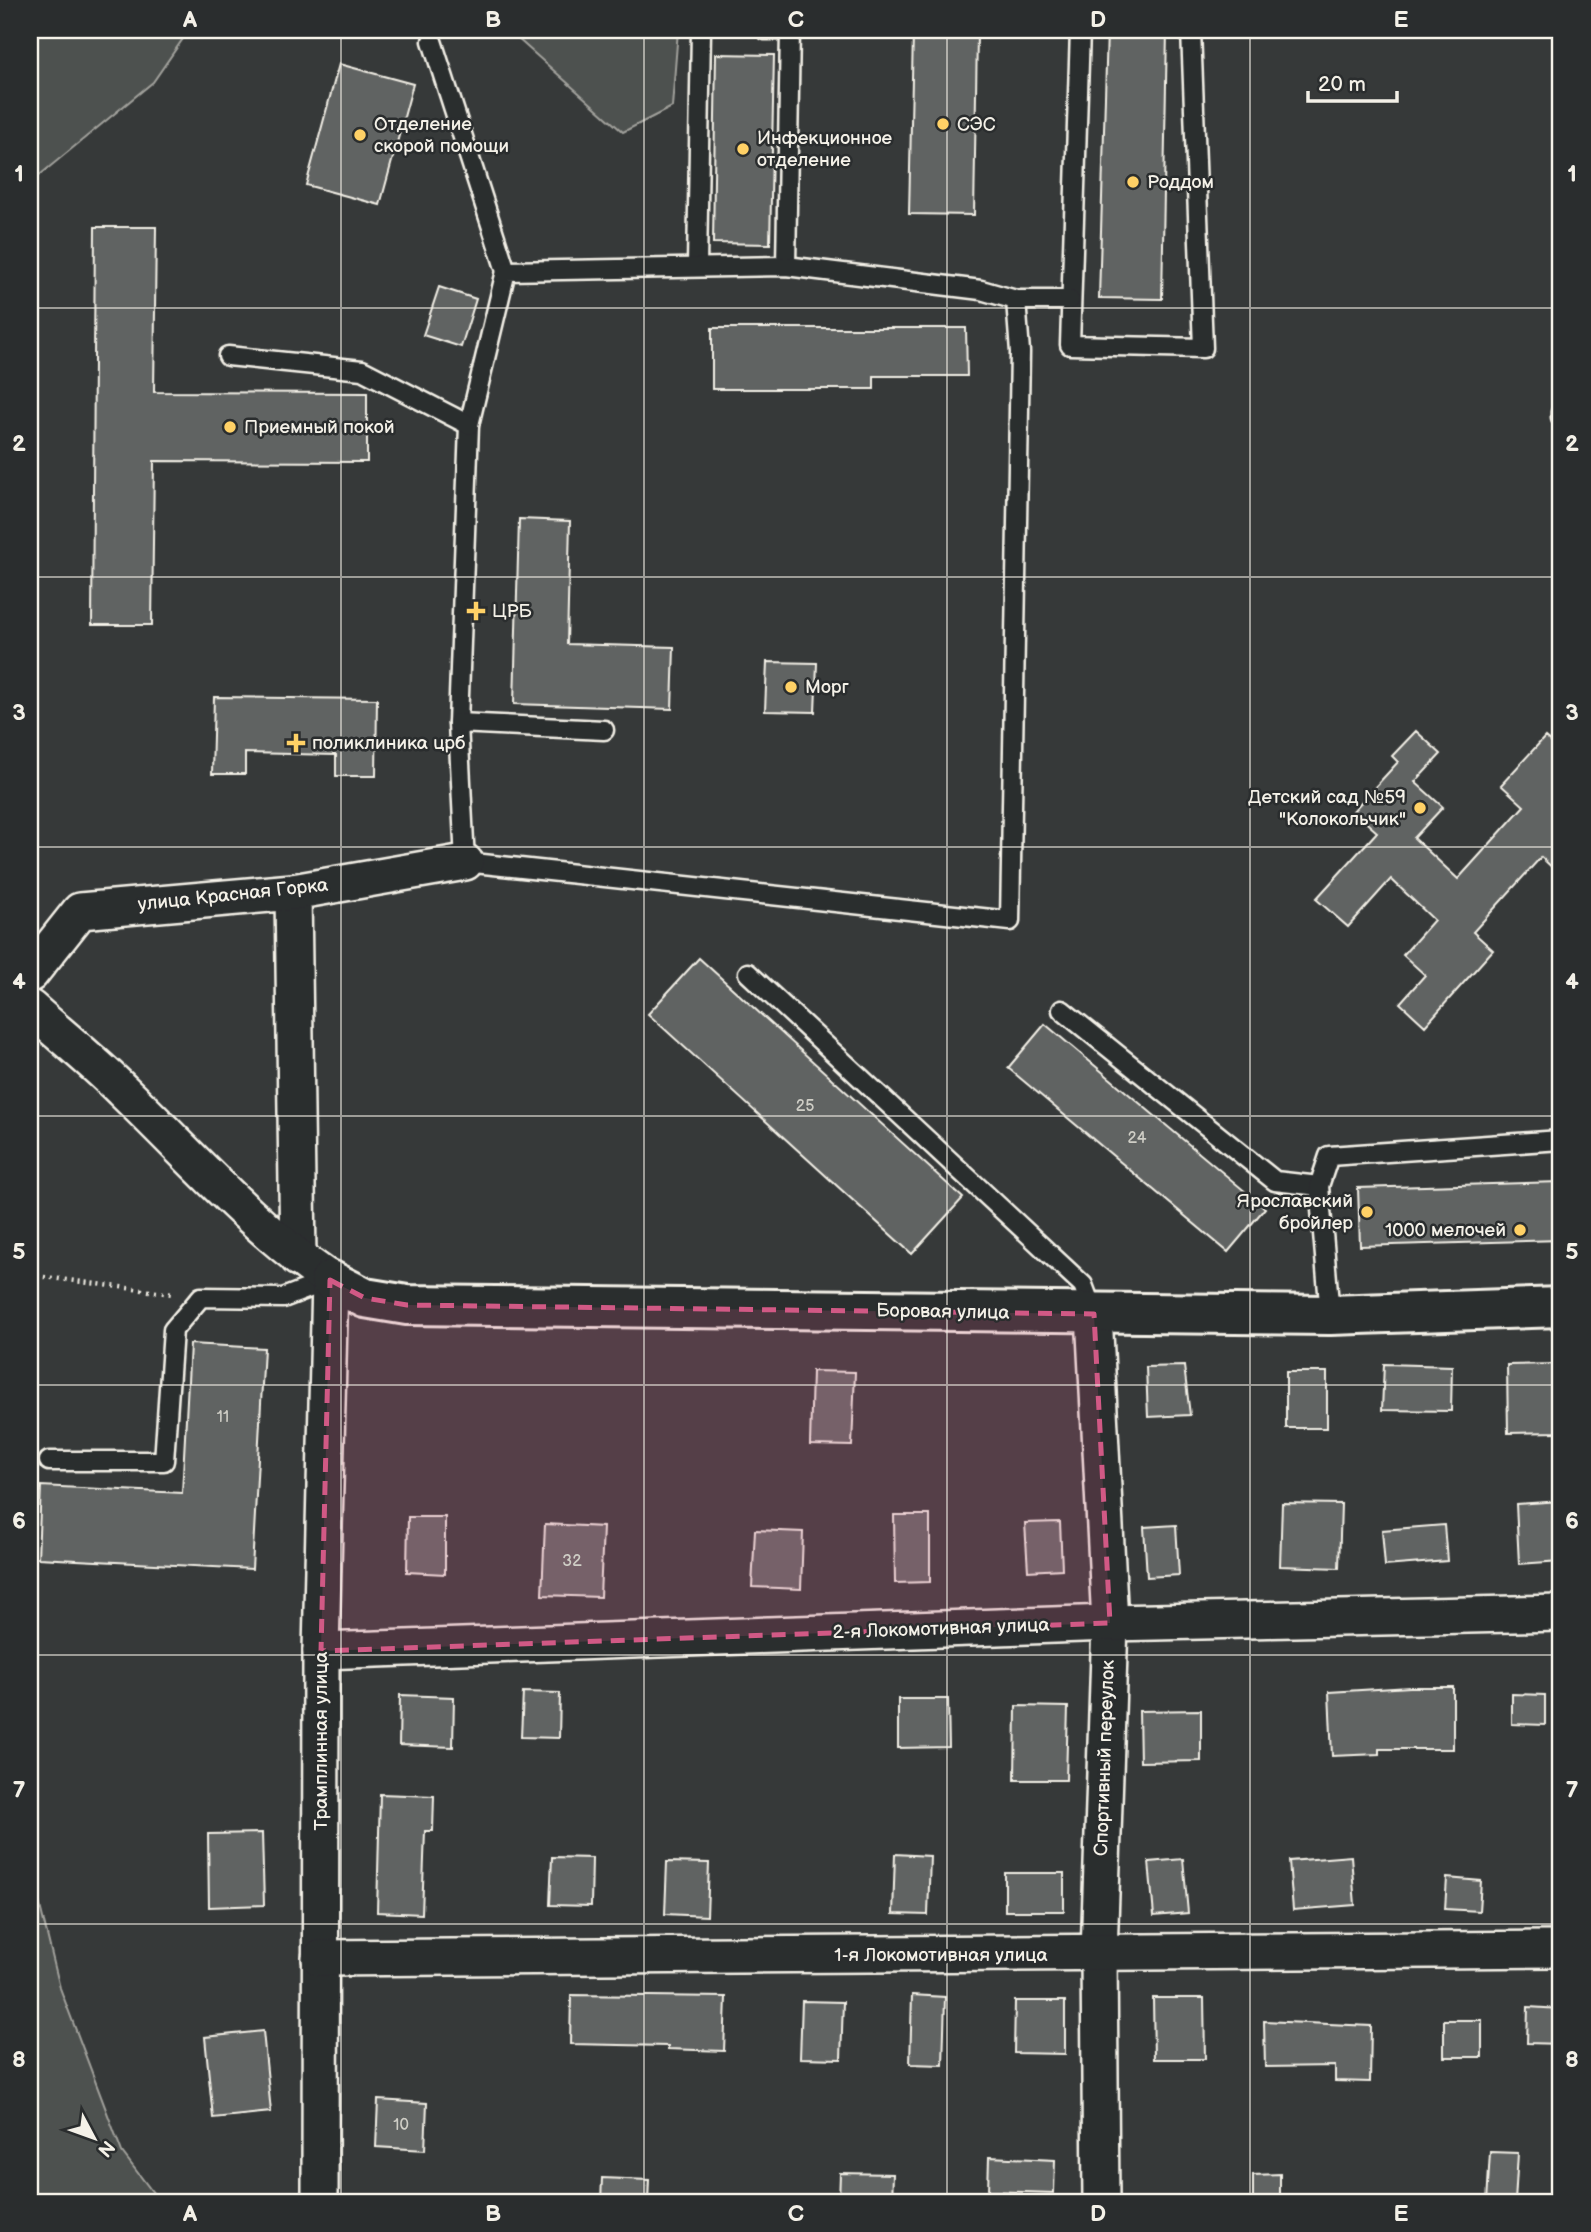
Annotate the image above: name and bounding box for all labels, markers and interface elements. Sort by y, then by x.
text: A [182,6,198,34]
text: B [485,6,501,34]
text: C [788,6,804,34]
text: D [1090,6,1106,34]
text: E [1394,6,1409,34]
scale bar [1308,60,1397,104]
text: 20 m [1318,72,1366,97]
place label: Отделение скорой помощи [374,113,509,158]
place label: СЭС [957,113,996,136]
marker: СЭС [935,116,951,132]
marker: Отделение скорой помощи [352,127,368,143]
place label: Инфекционное отделение [757,127,893,172]
marker: Инфекционное отделение [735,141,751,157]
text: 1 [14,160,24,188]
text: 1 [1567,160,1577,188]
place label: Роддом [1147,171,1214,194]
marker: Роддом [1125,174,1141,190]
place label: Приемный покой [244,416,395,439]
marker: Приемный покой [222,419,238,435]
text: 2 [12,430,26,458]
text: 2 [1565,430,1579,458]
place label: ЦРБ [492,600,533,623]
marker: ЦРБ [466,601,486,621]
place label: Морг [805,676,850,699]
marker: Морг [783,679,799,695]
text: 3 [12,699,26,727]
text: 3 [1565,699,1579,727]
place label: поликлиника црб [312,732,465,755]
marker: поликлиника црб [286,733,306,753]
place label: Детский сад №59 "Колокольчик" [1248,786,1406,831]
marker: Детский сад №59 "Колокольчик" [1412,800,1428,816]
street label: улица Красная Горка [137,874,329,916]
text: 4 [12,968,26,996]
text: 4 [1565,968,1579,996]
house number: 25 [796,1097,814,1116]
house number: 24 [1128,1129,1147,1148]
place label: Ярославский бройлер [1237,1190,1353,1235]
marker: Ярославский бройлер [1359,1204,1375,1220]
place label: 1000 мелочей [1385,1219,1506,1242]
marker: 1000 мелочей [1512,1222,1528,1238]
text: 5 [12,1238,26,1266]
text: 5 [1565,1238,1579,1266]
street label: Боровая улица [876,1299,1010,1325]
house number: 11 [217,1408,229,1427]
text: 6 [12,1507,26,1535]
text: 6 [1565,1507,1579,1535]
house number: 32 [562,1552,582,1571]
street label: 2-я Локомотивная улица [832,1614,1050,1644]
street label: Трамплинная улица [310,1652,333,1830]
street label: Спортивный переулок [1090,1659,1120,1857]
text: 7 [13,1776,26,1804]
text: 7 [1566,1776,1579,1804]
street label: 1-я Локомотивная улица [834,1944,1048,1967]
text: 8 [12,2046,26,2074]
text: 8 [1565,2046,1579,2074]
north arrow [60,2102,130,2172]
house number: 10 [393,2116,409,2135]
text: N [92,2135,119,2161]
text: A [182,2200,198,2228]
text: B [485,2200,501,2228]
text: C [788,2200,804,2228]
text: D [1090,2200,1106,2228]
text: E [1394,2200,1409,2228]

